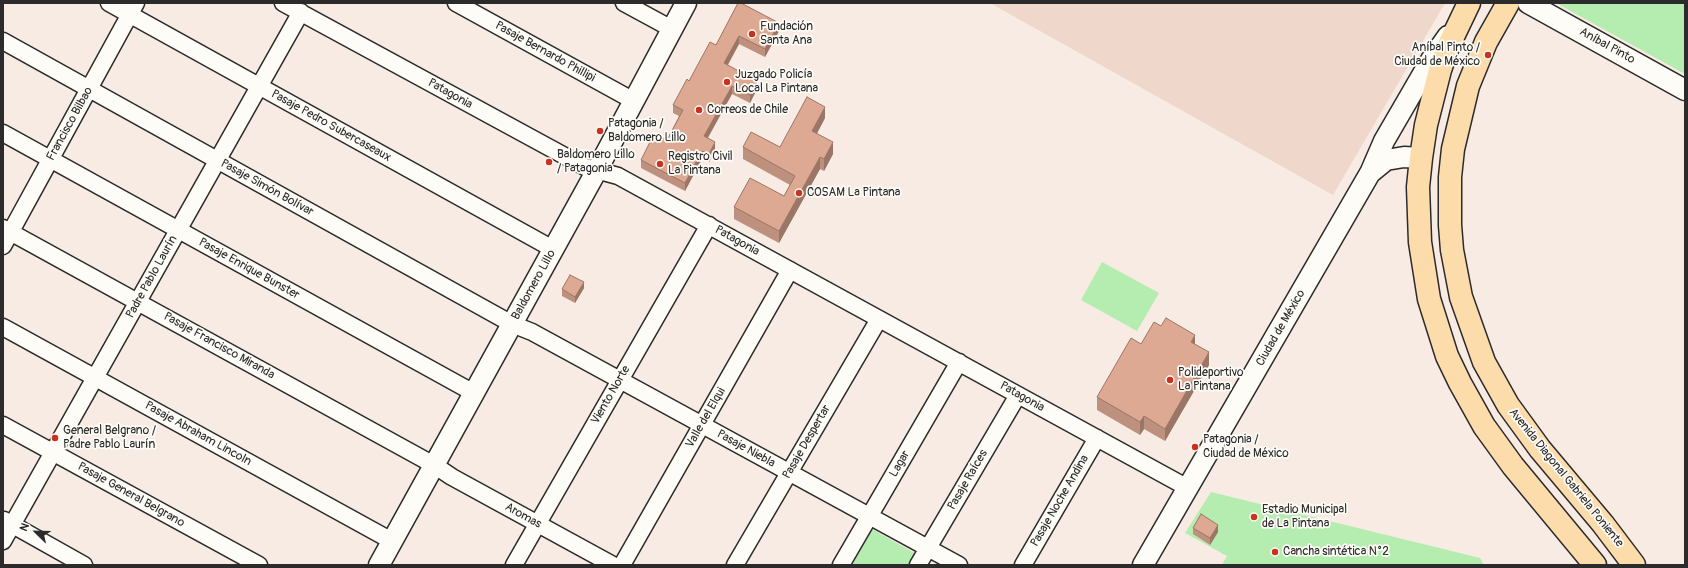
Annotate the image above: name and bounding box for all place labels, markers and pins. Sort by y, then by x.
place label: Fundación Santa Ana [760,20,813,48]
marker: Fundación Santa Ana [747,29,757,39]
place label: Aníbal Pinto / Ciudad de México [1394,41,1480,69]
marker: Aníbal Pinto / Ciudad de México [1483,50,1493,60]
place label: Juzgado Policía Local La Pintana [735,68,818,96]
marker: Juzgado Policía Local La Pintana [722,77,732,87]
place label: Correos de Chile [707,103,788,117]
marker: Correos de Chile [694,105,704,115]
place label: Patagonia / Baldomero Lillo [608,117,686,145]
marker: Patagonia / Baldomero Lillo [595,126,605,136]
place label: Baldomero Lillo / Patagonia [557,148,635,176]
place label: Registro Civil La Pintana [668,150,733,178]
marker: Baldomero Lillo / Patagonia [544,157,554,167]
marker: Registro Civil La Pintana [655,159,665,169]
place label: COSAM La Pintana [807,186,900,200]
marker: COSAM La Pintana [794,188,804,198]
place label: Polideportivo La Pintana [1178,366,1244,394]
marker: Polideportivo La Pintana [1165,375,1175,385]
place label: General Belgrano / Padre Pablo Laurín [63,424,156,452]
marker: General Belgrano / Padre Pablo Laurín [50,433,60,443]
place label: Patagonia / Ciudad de México [1203,433,1289,461]
marker: Patagonia / Ciudad de México [1190,442,1200,452]
place label: Estadio Municipal de La Pintana [1262,503,1347,531]
marker: Estadio Municipal de La Pintana [1249,512,1259,522]
place label: Cancha sintética N°2 [1283,545,1389,559]
marker: Cancha sintética N°2 [1270,547,1280,557]

